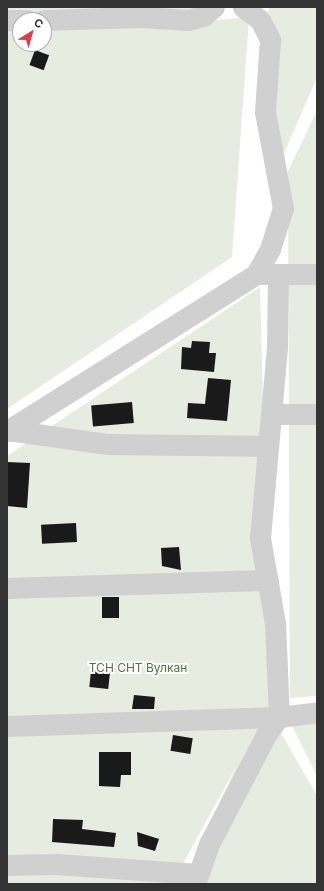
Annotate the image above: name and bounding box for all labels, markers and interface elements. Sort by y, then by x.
north arrow [12,12,52,52]
text: С [31,15,46,31]
park label: ТСН СНТ Вулкан [89,661,187,675]

